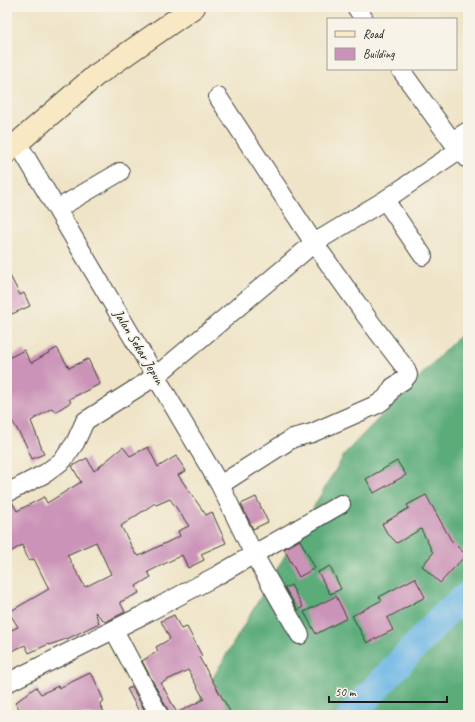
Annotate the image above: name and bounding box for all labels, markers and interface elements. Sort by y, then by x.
legend [327,18,457,70]
text: Road [363,26,385,42]
text: Building [363,46,395,62]
street label: Jalan Sekar Jepun [109,306,168,388]
scale bar [329,678,447,704]
text: 50 m [335,684,357,700]

